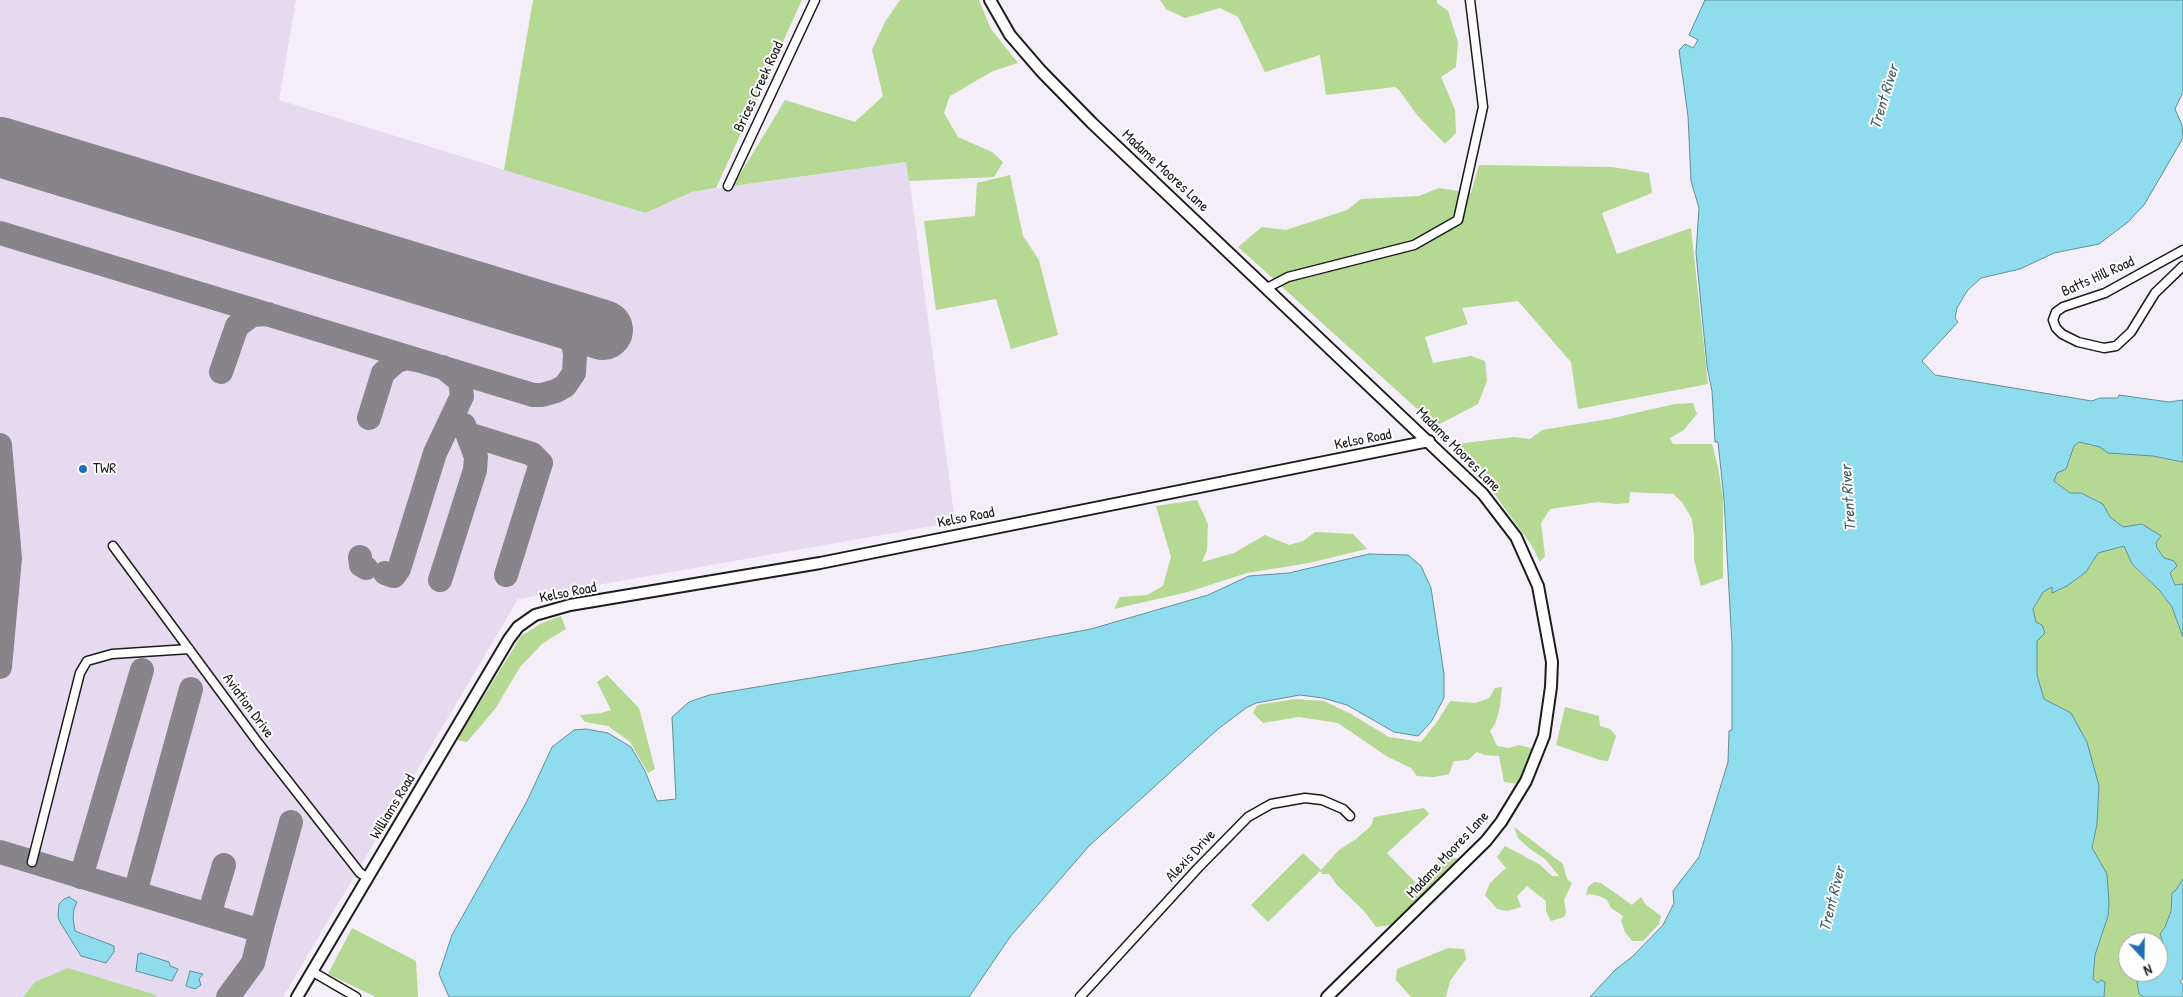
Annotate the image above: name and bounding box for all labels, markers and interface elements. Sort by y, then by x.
street label: Brices Creek Road [730,39,788,135]
water label: Trent River [1866,63,1904,131]
street label: Madame Moores Lane [1118,126,1212,216]
street label: Batts Hill Road [2059,253,2137,301]
street label: Madame Moores Lane [1412,404,1504,496]
street label: Kelso Road [1333,426,1393,454]
place label: TWR [93,460,116,478]
marker: TWR [77,463,89,475]
water label: Trent River [1837,464,1861,532]
street label: Kelso Road [936,504,996,532]
street label: Kelso Road [538,579,598,607]
street label: Aviation Drive [219,670,277,742]
street label: Williams Road [367,771,419,843]
street label: Madame Moores Lane [1403,808,1493,902]
street label: Alexis Drive [1162,826,1220,886]
water label: Trent River [1816,865,1850,933]
north arrow [2118,932,2168,982]
text: N [2141,960,2155,981]

